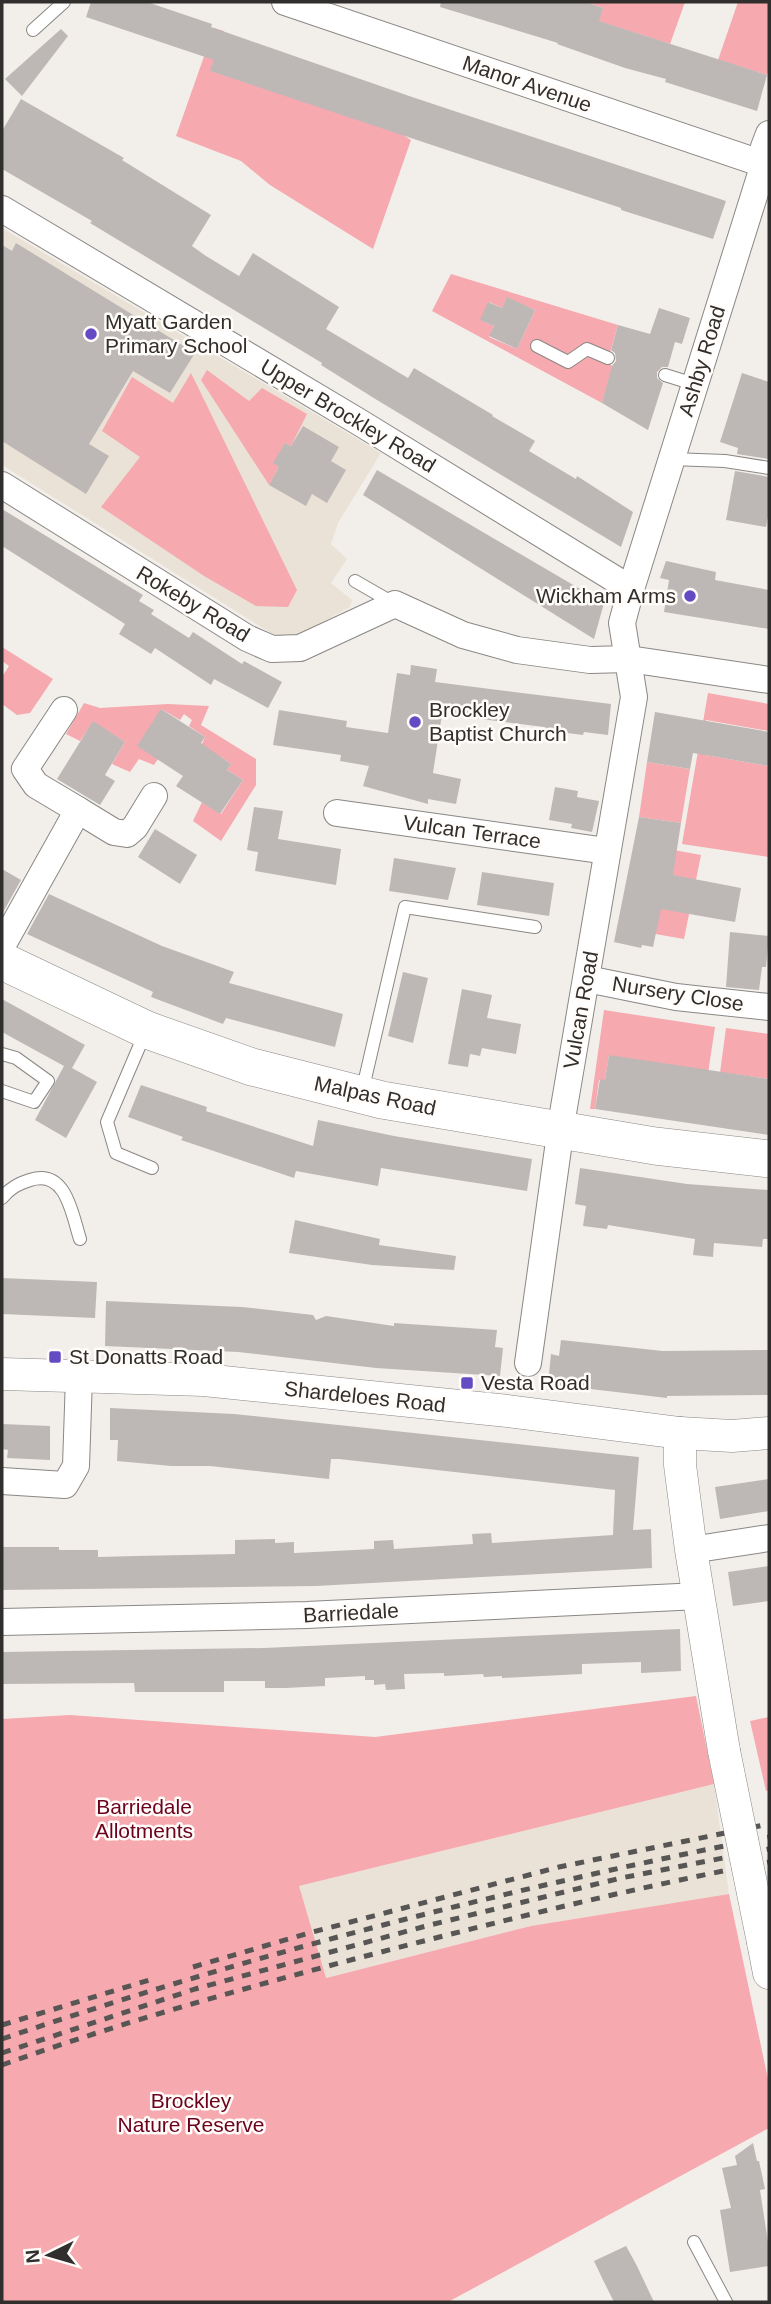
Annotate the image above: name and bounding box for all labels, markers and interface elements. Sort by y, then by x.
street label: Manor Avenue [460,51,595,116]
street label: Ashby Road [674,303,729,419]
place label: Myatt Garden Primary School [105,310,247,357]
marker: Myatt Garden Primary School [83,326,99,342]
street label: Upper Brockley Road [257,354,440,477]
street label: Rokeby Road [133,561,254,646]
place label: Wickham Arms [536,584,676,607]
marker: Wickham Arms [682,588,698,604]
place label: Brockley Baptist Church [429,698,567,745]
marker: Brockley Baptist Church [407,714,423,730]
street label: Vulcan Terrace [402,810,542,853]
street label: Vulcan Road [559,949,602,1071]
street label: Nursery Close [611,972,746,1015]
street label: Malpas Road [312,1071,438,1120]
place label: St Donatts Road [69,1345,223,1368]
marker: St Donatts Road [47,1349,63,1365]
place label: Vesta Road [481,1371,590,1394]
marker: Vesta Road [459,1375,475,1391]
street label: Shardeloes Road [283,1377,447,1416]
street label: Barriedale [303,1599,399,1626]
park label: Barriedale Allotments [95,1795,193,1842]
park label: Brockley Nature Reserve [117,2089,265,2136]
north arrow [14,2220,84,2290]
text: N [22,2249,44,2264]

